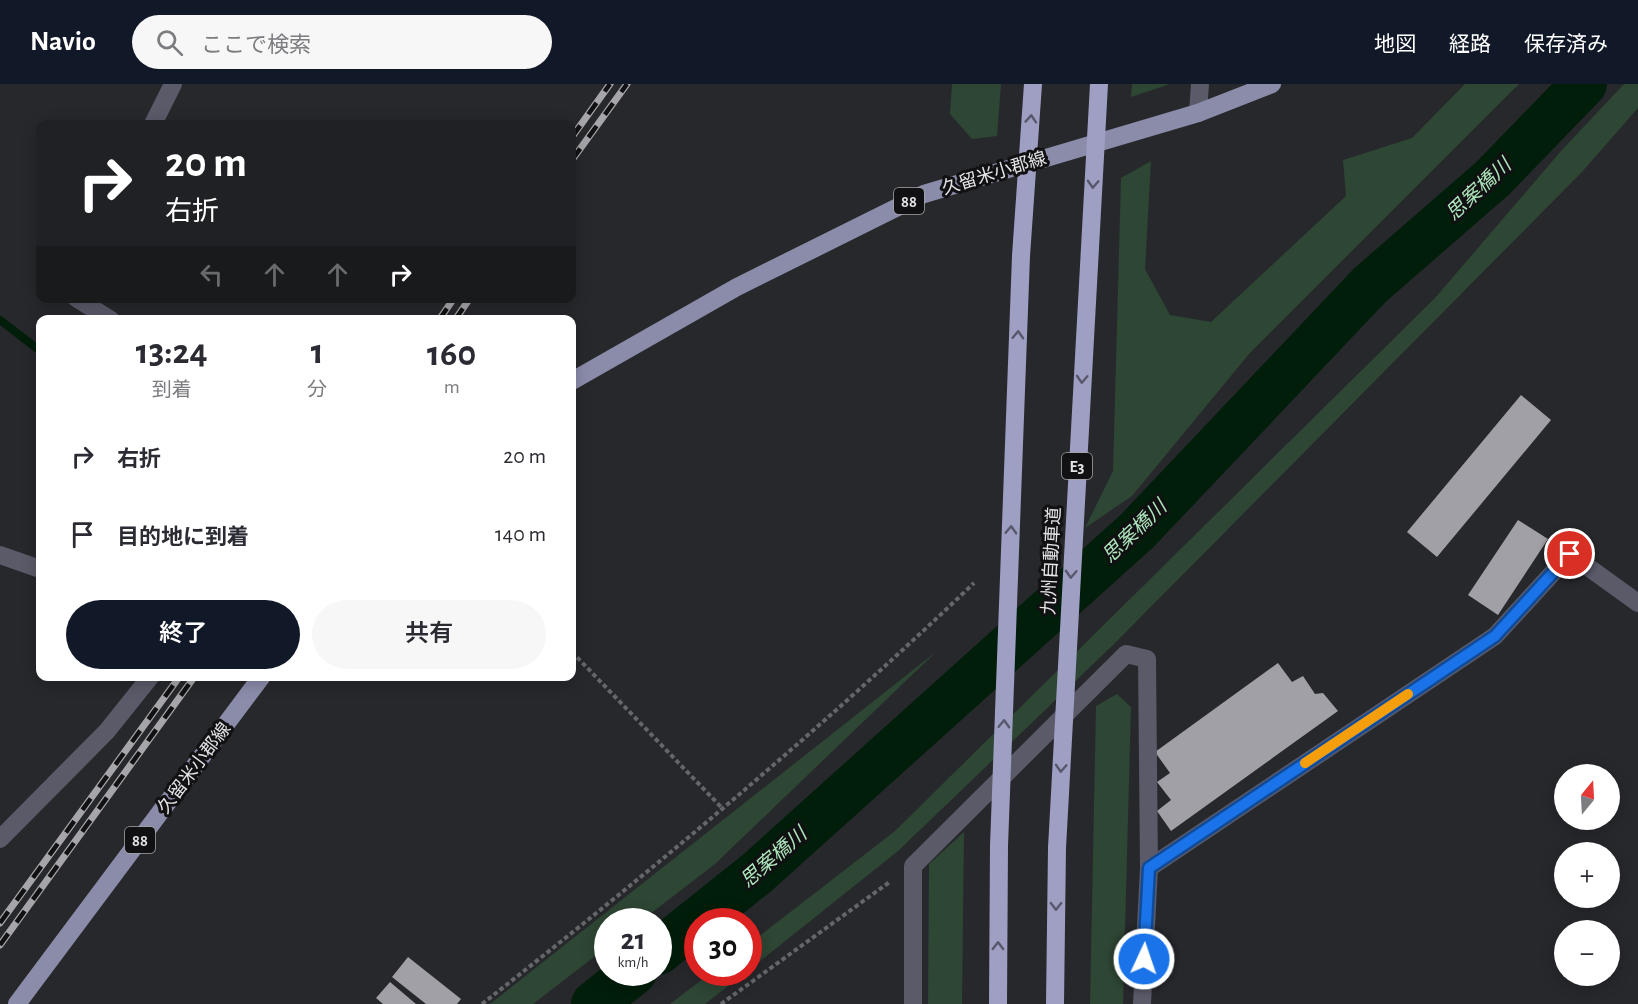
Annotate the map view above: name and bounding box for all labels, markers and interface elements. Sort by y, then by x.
search box [132,15,552,69]
icon: search [153,26,186,59]
text: Navio [30,28,96,56]
text: ここで検索 [201,34,311,56]
text: 地図 [1374,34,1416,55]
text: 経路 [1449,34,1491,55]
text: 保存済み [1524,34,1608,55]
one-way arrow [1024,115,1037,124]
text: 20 m [165,142,247,184]
icon: right [66,144,144,222]
street label: 久留米小郡線 [939,148,1049,198]
water label: 思案橋川 [1442,153,1516,224]
one-way arrow [1086,180,1099,189]
road number: 88 [894,188,924,214]
text: 右折 [165,198,219,225]
icon: left [195,258,228,291]
icon: ahead [258,258,291,291]
icon: ahead [321,258,354,291]
icon: right [384,258,417,291]
one-way arrow [1012,330,1025,339]
text: 13:24 [136,334,208,370]
text: 1 [311,334,324,370]
text: 160 [427,336,476,372]
one-way arrow [1075,375,1088,384]
text: m [444,377,460,397]
text: 到着 [152,380,192,400]
text: 分 [307,380,327,400]
icon: right [66,440,99,473]
text: 20 m [503,445,546,467]
text: 右折 [117,448,161,470]
road number: E3 [1062,453,1092,479]
water label: 思案橋川 [1098,495,1172,567]
street label: 九州自動車道 [1038,507,1064,615]
icon: arrive [66,518,99,551]
text: 140 m [495,523,546,545]
one-way arrow [1005,525,1018,534]
text: 目的地に到着 [117,526,249,548]
pin [1544,528,1595,579]
icon: arrive [1553,537,1586,570]
one-way arrow [1065,569,1078,578]
button: 終了 [66,600,300,669]
button: 共有 [312,600,546,669]
street label: 久留米小郡線 [154,719,234,817]
one-way arrow [997,720,1010,729]
one-way arrow [1055,764,1068,773]
north arrow [1554,764,1620,830]
map controls [1554,764,1620,986]
water label: 思案橋川 [736,822,812,892]
road number: 88 [125,827,155,853]
button: + [1554,842,1620,908]
one-way arrow [1050,902,1062,911]
speed limit sign: 30 [684,908,762,986]
button: − [1554,920,1620,986]
text: 21 [621,925,645,955]
position arrow [1112,927,1176,991]
one-way arrow [992,941,1004,950]
text: km/h [618,955,648,970]

